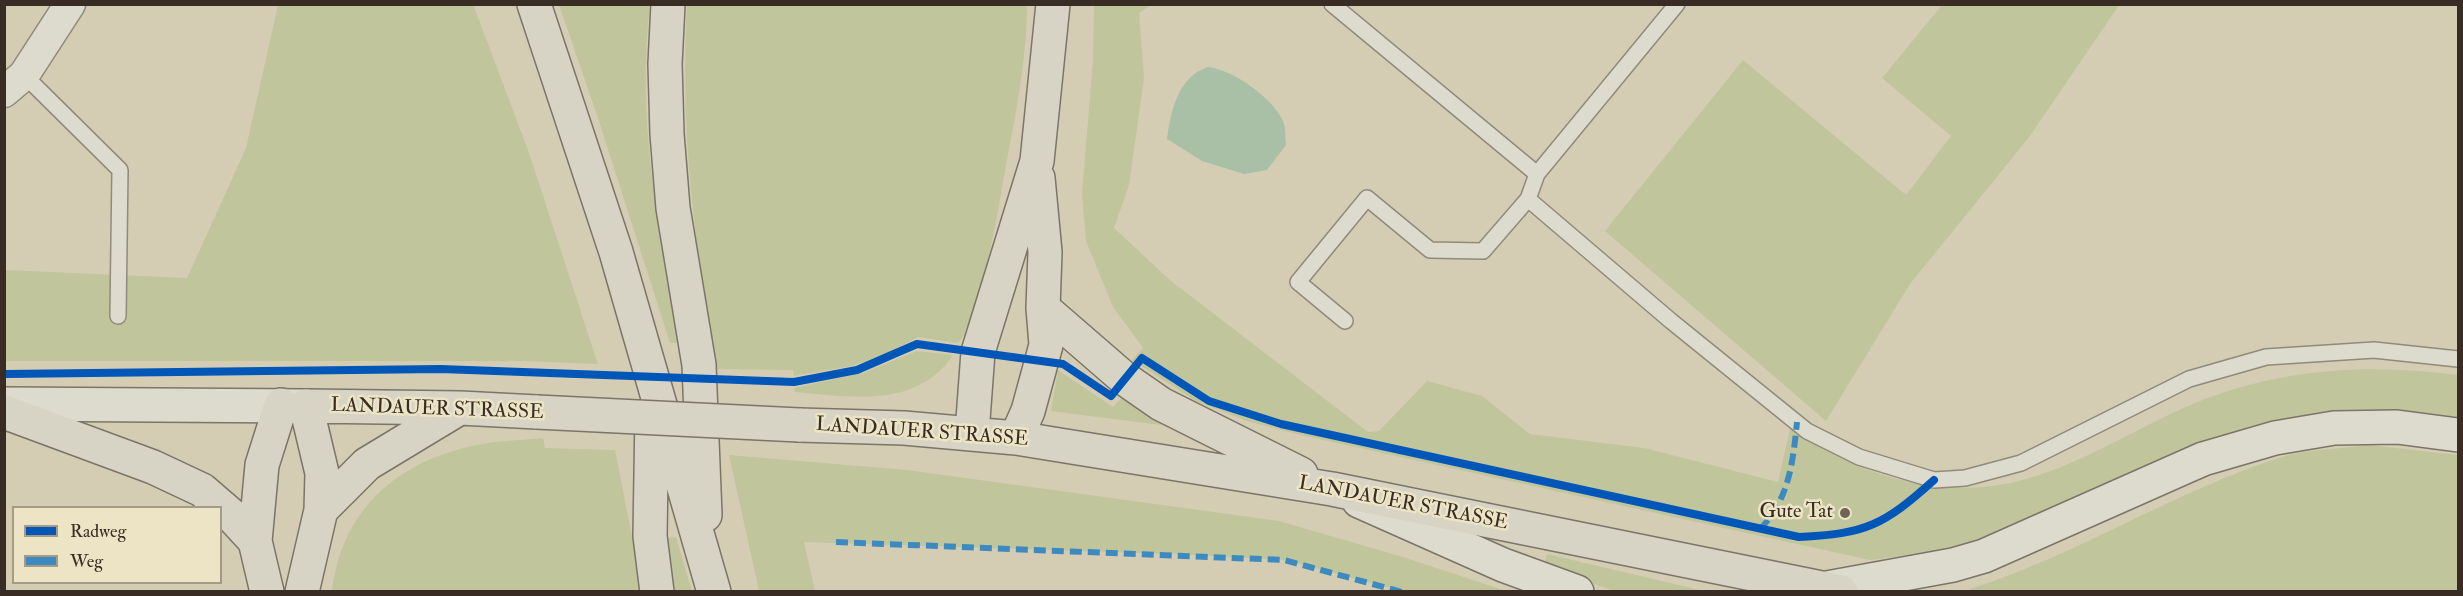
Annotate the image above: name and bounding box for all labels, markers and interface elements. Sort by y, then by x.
street label: LANDAUER STRASSE [330,394,544,426]
street label: LANDAUER STRASSE [815,414,1029,452]
street label: LANDAUER STRASSE [1296,472,1510,536]
place label: Gute Tat [1760,501,1833,525]
legend [12,506,222,584]
marker: Gute Tat [1838,506,1852,520]
text: Radweg [70,520,126,543]
text: Weg [70,550,103,573]

